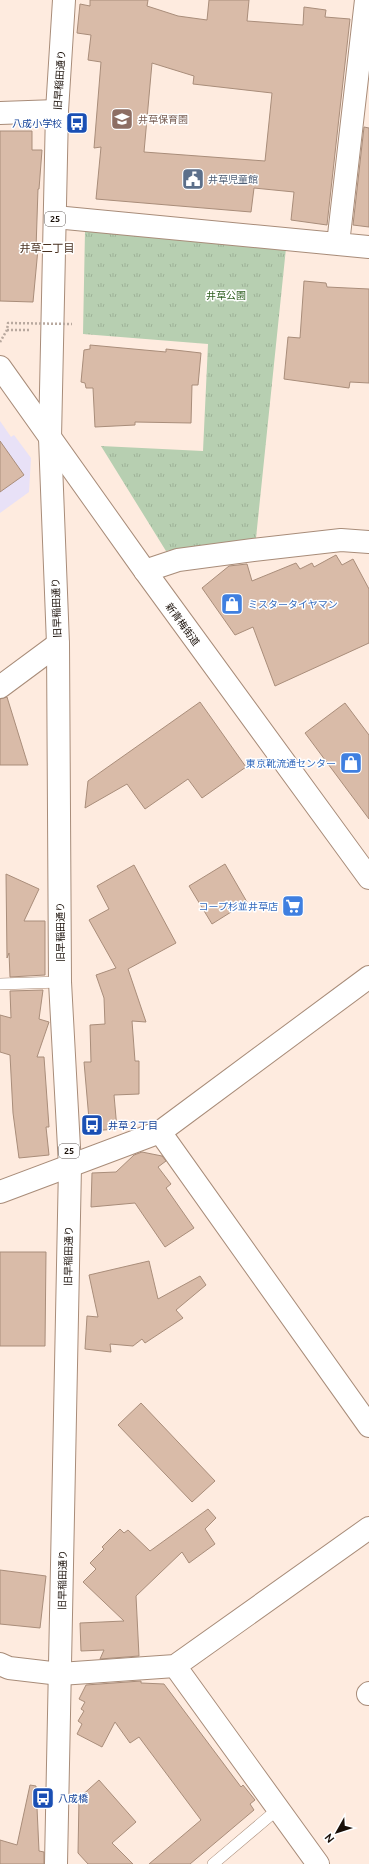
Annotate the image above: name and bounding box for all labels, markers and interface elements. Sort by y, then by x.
street label: 旧早稲田通り [52,50,67,110]
school or university icon: 井草保育園 [109,106,135,132]
bus stop icon: 八成小学校 [64,110,90,136]
place label: 井草保育園 [138,114,188,125]
place label: 八成小学校 [12,118,62,129]
public building icon: 井草児童館 [180,166,206,192]
place label: 井草児童館 [208,174,258,185]
road number: 25 [45,212,65,226]
district label: 井草二丁目 [20,242,75,254]
park label: 井草公園 [206,290,246,301]
street label: 旧早稲田通り [50,578,63,638]
shop icon: ミスタータイヤマン [219,591,245,617]
place label: ミスタータイヤマン [248,599,338,610]
street label: 新青梅街道 [163,601,202,648]
shop icon: 東京靴流通センター [338,750,364,776]
place label: 東京靴流通センター [246,758,336,769]
supermarket icon: コープ杉並井草店 [280,893,306,919]
place label: コープ杉並井草店 [199,901,278,912]
street label: 旧早稲田通り [55,902,66,962]
bus stop icon: 井草２丁目 [79,1112,105,1138]
place label: 井草２丁目 [108,1120,158,1131]
road number: 25 [59,1144,79,1158]
street label: 旧早稲田通り [62,1226,75,1286]
street label: 旧早稲田通り [56,1550,69,1610]
bus stop icon: 八成橋 [30,1785,56,1811]
place label: 八成橋 [58,1793,88,1804]
north arrow [317,1812,357,1852]
text: N [322,1831,336,1845]

